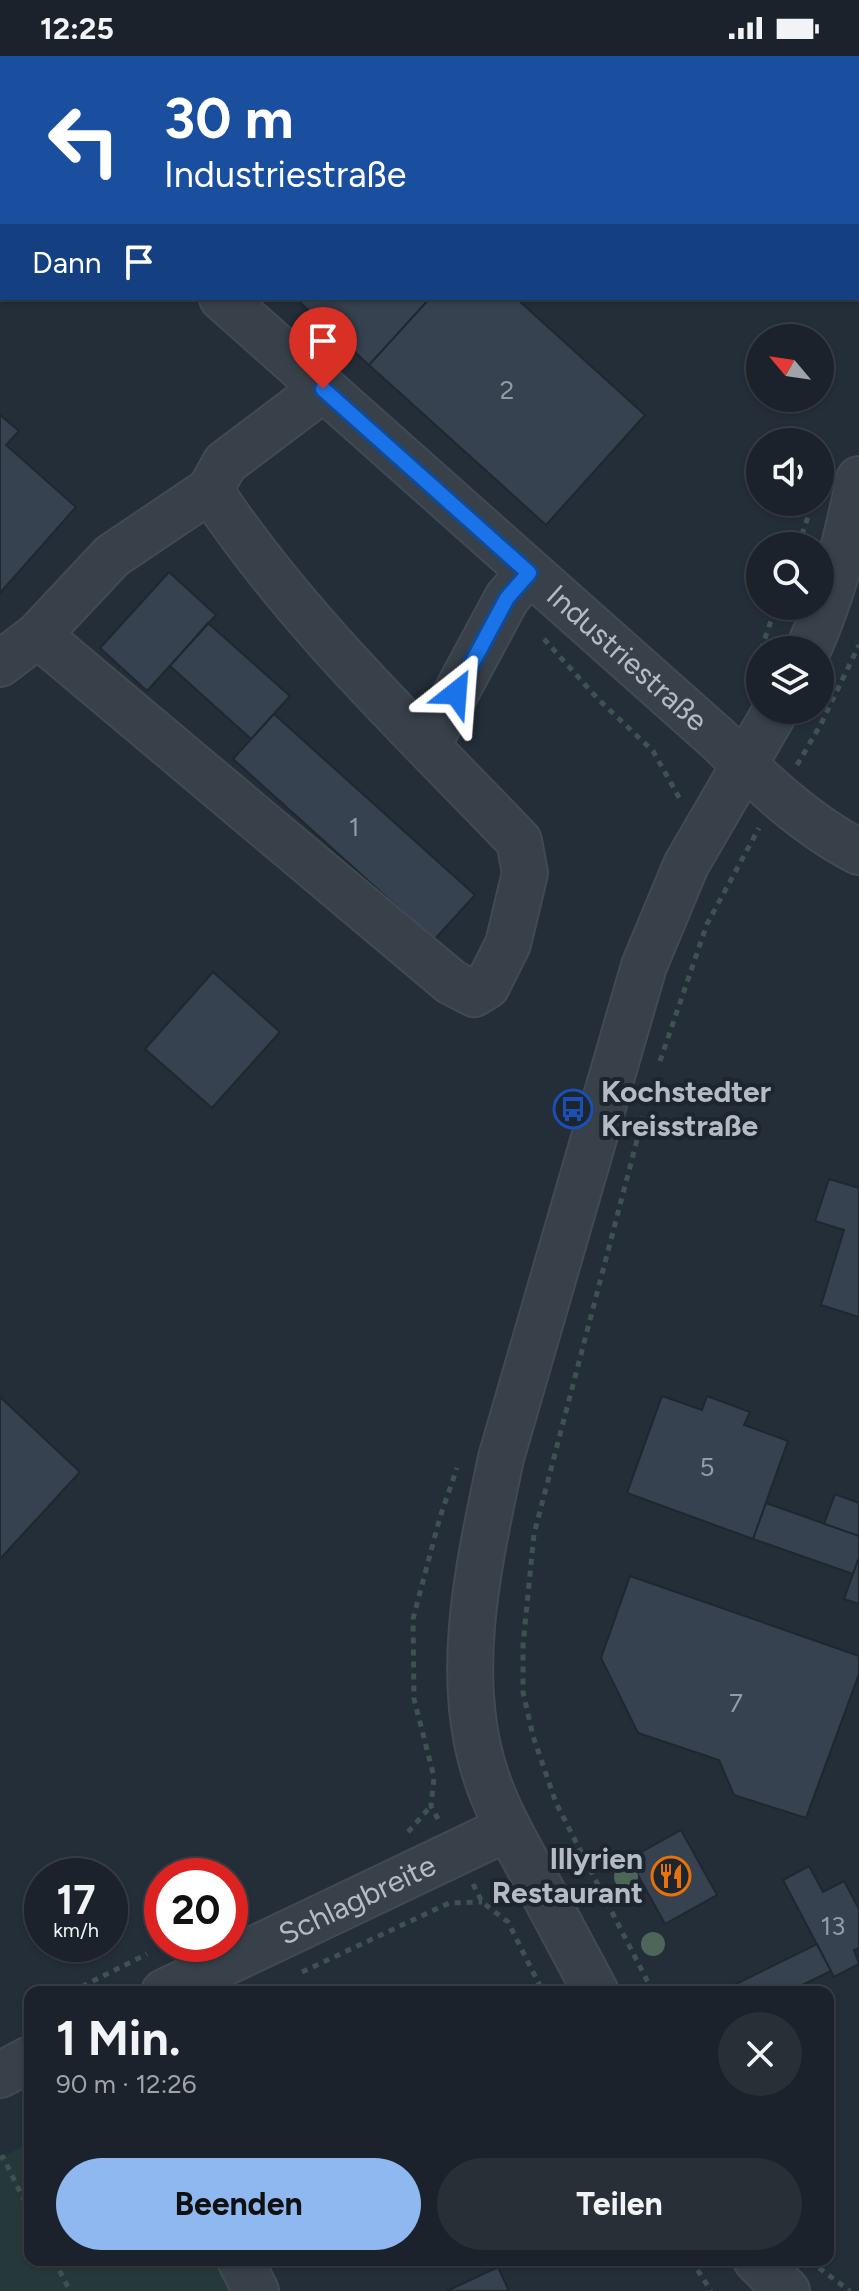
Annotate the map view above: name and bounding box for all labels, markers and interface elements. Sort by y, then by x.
text: 12:25 [40,10,114,47]
text: 30 m [164,85,294,152]
icon: left [32,88,136,192]
text: Industriestraße [164,153,406,196]
icon: arrive [117,240,161,284]
text: Dann [32,244,101,281]
pin [289,307,357,389]
icon: arrive [301,319,345,363]
north arrow [746,324,834,412]
map controls [746,324,834,724]
house number: 2 [500,374,514,406]
button: sound [746,428,834,516]
button: search [746,532,834,620]
street label: Industriestraße [540,577,715,739]
button: layers [746,636,834,724]
position arrow [414,651,498,735]
house number: 1 [349,811,359,843]
place label: Kochstedter Kreisstraße [601,1073,771,1144]
bus stop icon: Kochstedter Kreisstraße [552,1088,594,1130]
house number: 5 [700,1451,714,1483]
house number: 7 [729,1687,743,1719]
place label: Illyrien Restaurant [492,1840,643,1911]
street label: Schlagbreite [272,1846,442,1953]
restaurant icon: Illyrien Restaurant [650,1855,692,1897]
speed limit sign: 20 [144,1858,248,1962]
text: 17 [56,1876,96,1924]
house number: 13 [821,1910,845,1942]
text: km/h [53,1918,99,1942]
text: 1 Min. [56,2009,181,2067]
button: close [718,2012,802,2096]
text: 90 m · 12:26 [56,2068,196,2100]
button: Beenden [56,2158,421,2250]
button: Teilen [437,2158,802,2250]

